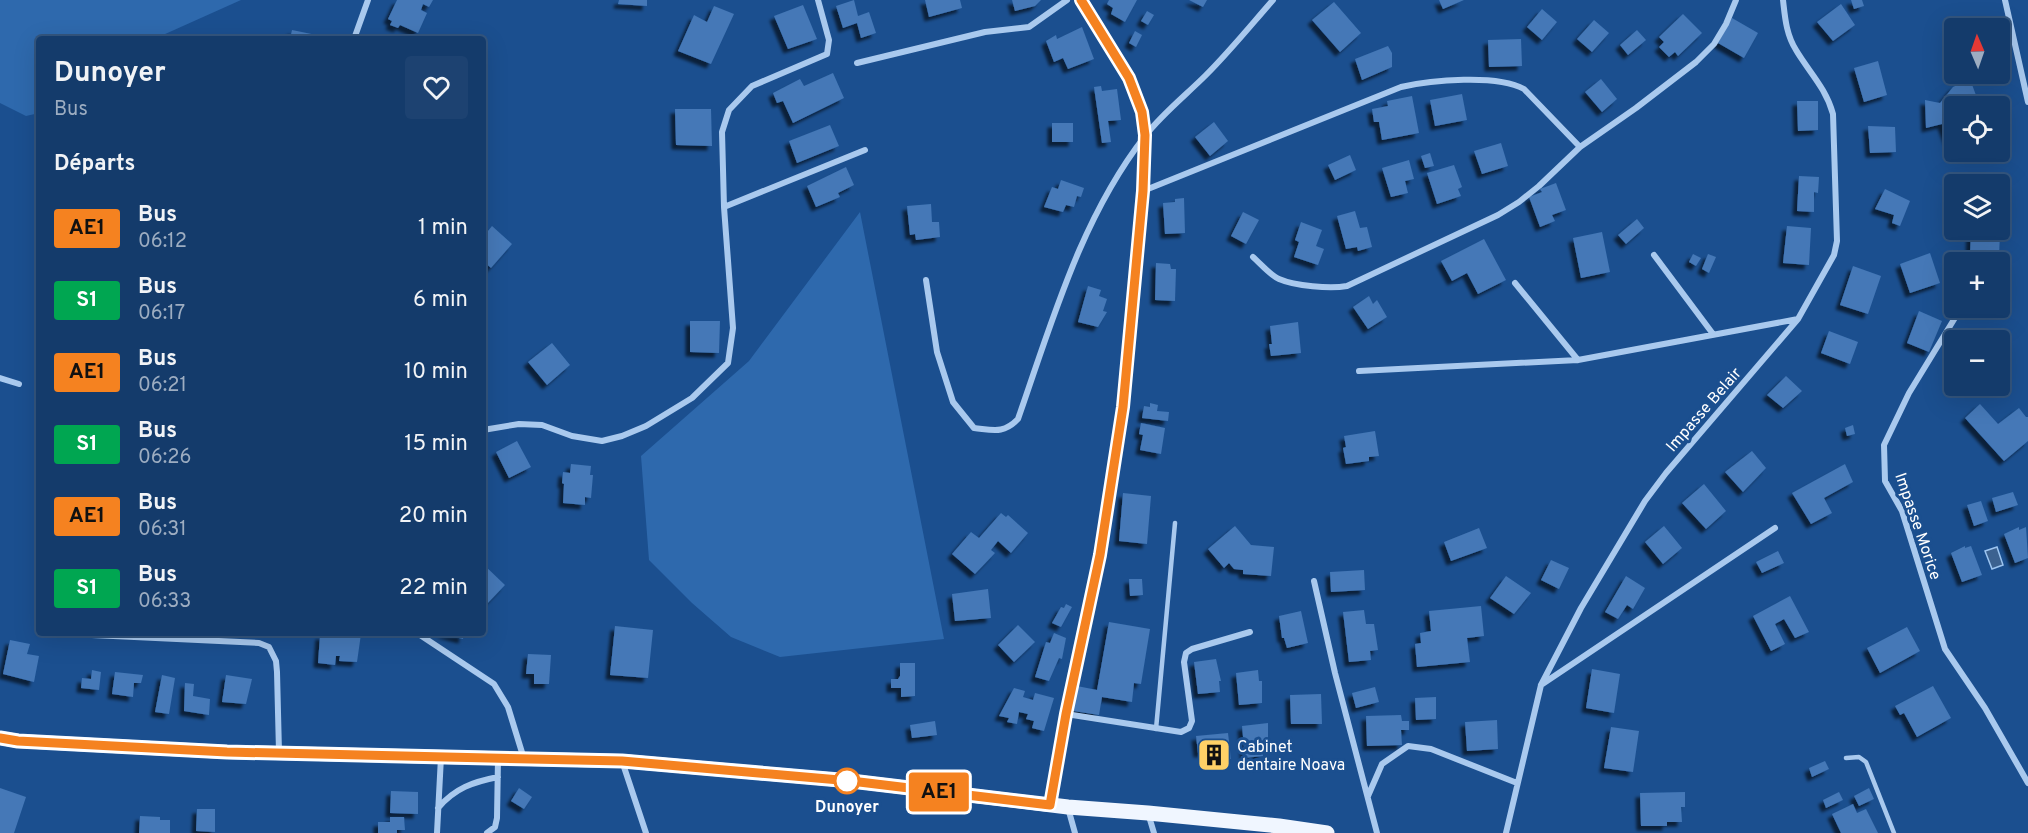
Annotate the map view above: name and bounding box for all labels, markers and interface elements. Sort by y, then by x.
north arrow [1944,18,2010,84]
map controls [1944,18,2010,396]
text: Dunoyer [54,56,166,92]
button: heart [405,56,468,119]
button: locate [1944,96,2010,162]
text: Bus [54,97,88,123]
text: Départs [54,151,135,178]
button: layers [1944,174,2010,240]
text: Bus [138,202,177,229]
text: AE1 [69,215,105,242]
text: 1 min [418,215,468,242]
text: 06:12 [138,229,187,255]
button: + [1944,252,2010,318]
text: Bus [138,274,177,301]
text: S1 [76,287,98,314]
text: 6 min [413,287,468,314]
text: 06:17 [138,301,185,327]
button: − [1944,330,2010,396]
text: Bus [138,346,177,373]
text: AE1 [69,359,105,386]
text: 10 min [404,359,468,386]
street label: Impasse Belair [1662,364,1747,457]
text: 06:21 [138,373,187,399]
text: Bus [138,418,177,445]
text: S1 [76,431,98,458]
text: 15 min [404,431,468,458]
text: 06:26 [138,445,191,471]
street label: Impasse Morice [1889,471,1945,583]
text: Bus [138,490,177,517]
text: AE1 [69,503,105,530]
text: 20 min [399,503,468,530]
text: 06:31 [138,517,187,543]
text: Bus [138,562,177,589]
text: S1 [76,575,98,602]
text: 22 min [399,575,468,602]
text: 06:33 [138,589,191,615]
building icon: Cabinet dentaire Noava [1196,737,1232,773]
place label: Cabinet dentaire Noava [1237,738,1345,776]
marker: Dunoyer [834,768,860,794]
line badge: AE1 [904,772,974,812]
text: AE1 [921,779,957,806]
place label: Dunoyer [815,798,879,818]

